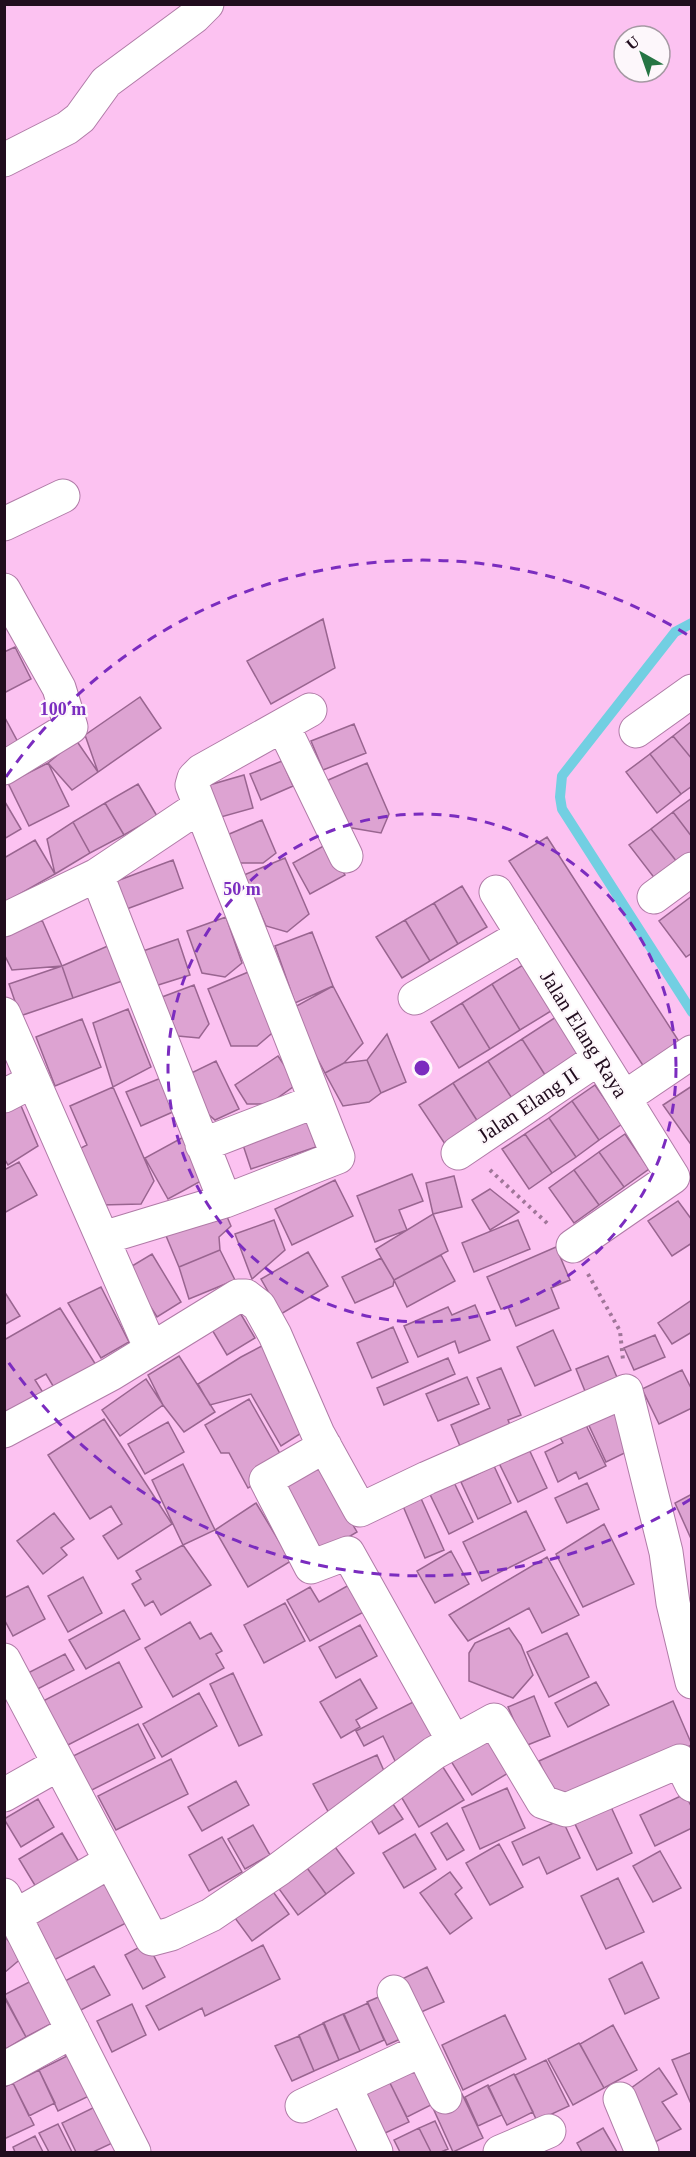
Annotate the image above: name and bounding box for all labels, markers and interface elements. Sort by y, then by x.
north arrow [612,24,672,84]
text: U [623,32,643,53]
text: 100 m [40,699,86,719]
text: 50 m [223,879,261,899]
street label: Jalan Elang Raya [535,966,633,1103]
centre of rings [412,1058,432,1078]
street label: Jalan Elang II [473,1062,583,1148]

